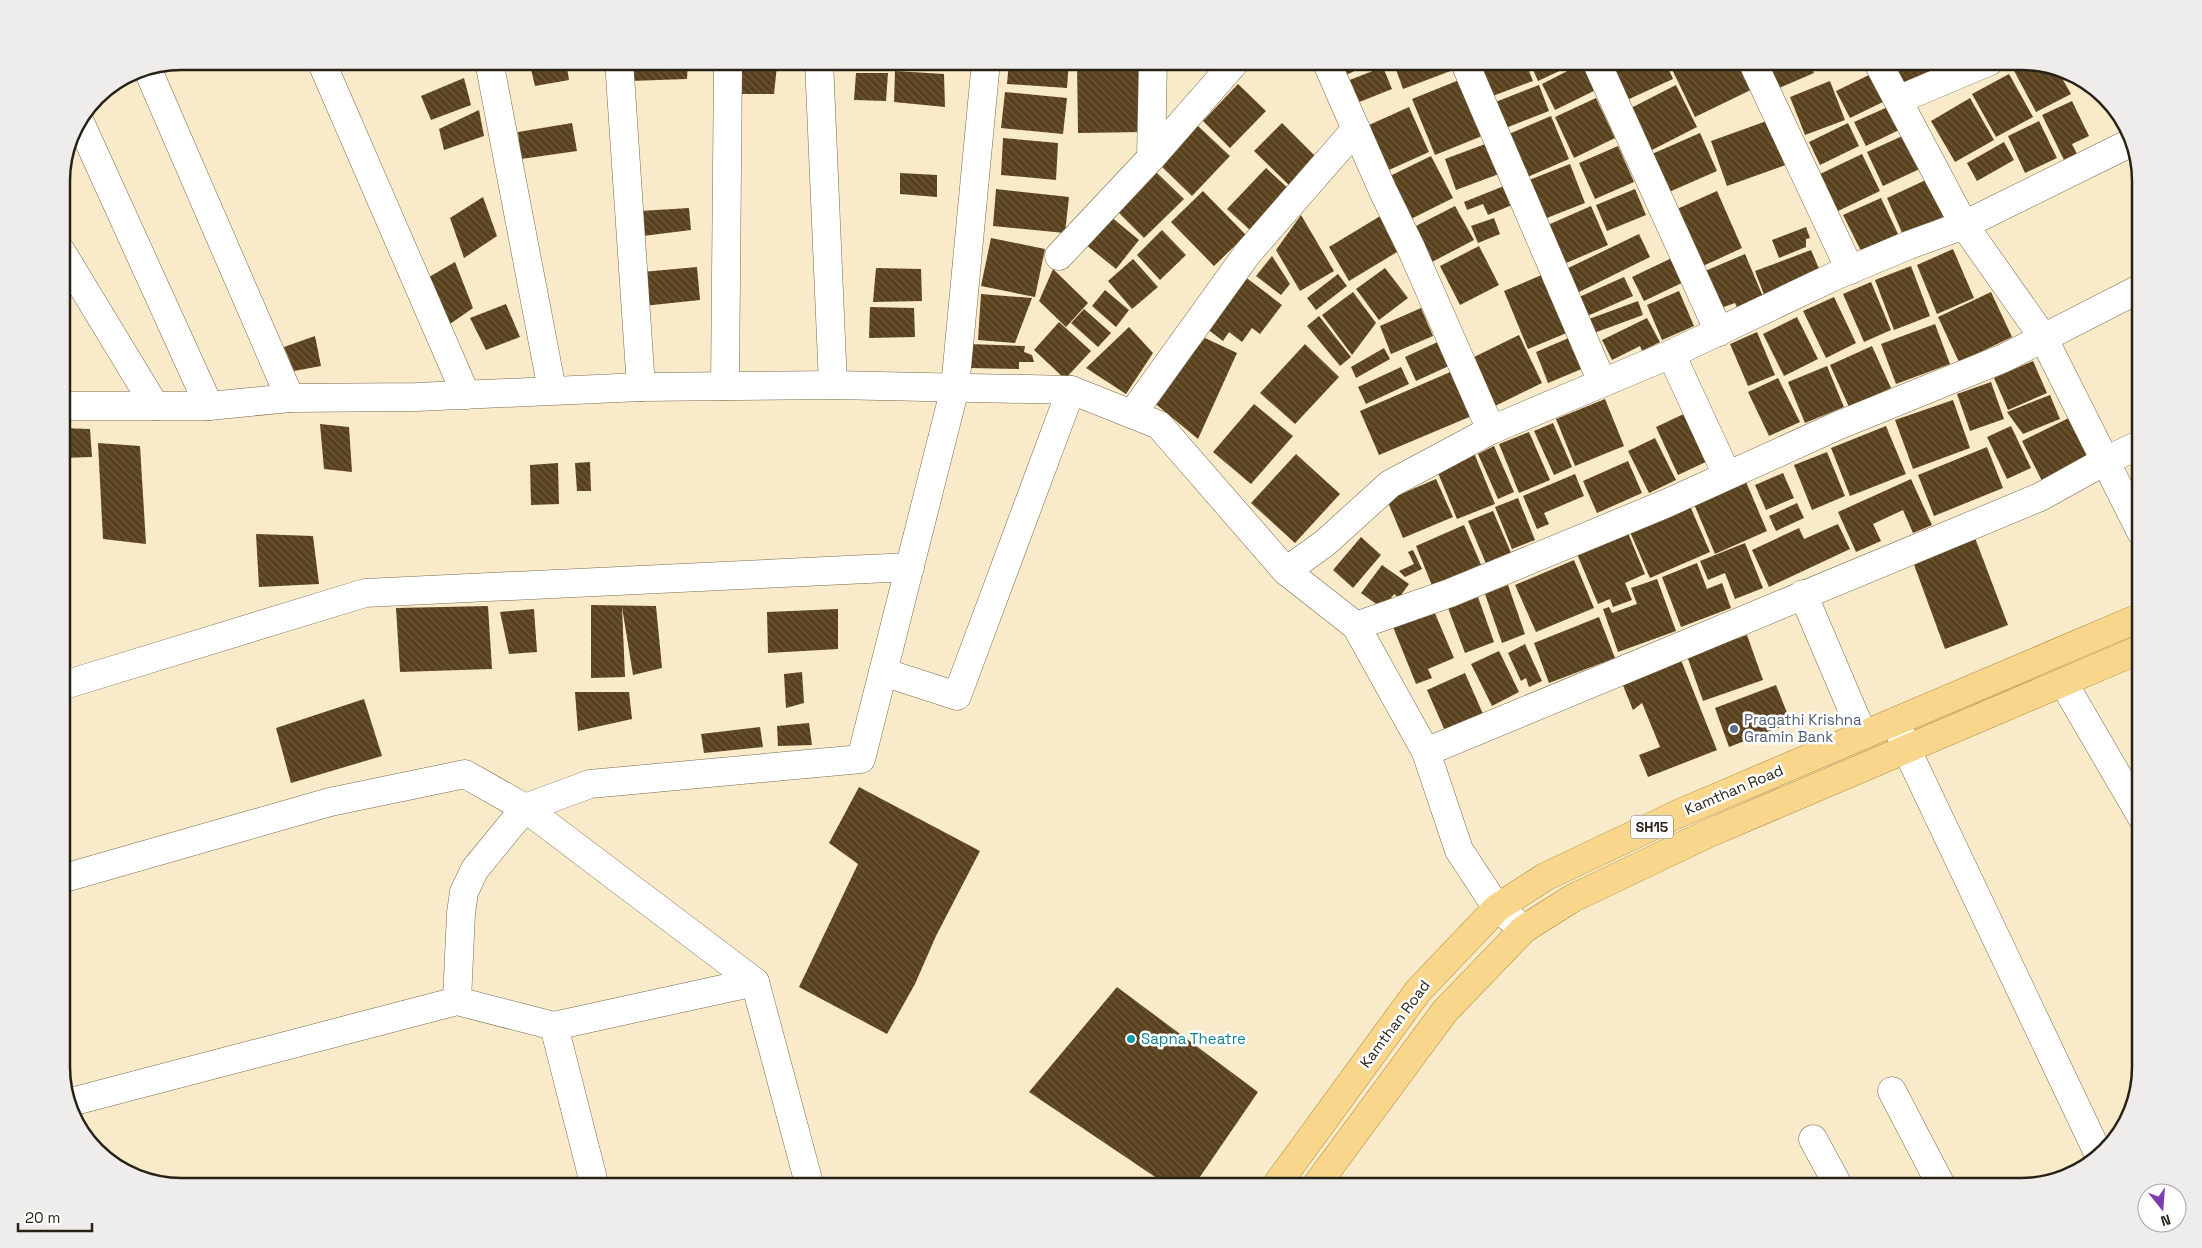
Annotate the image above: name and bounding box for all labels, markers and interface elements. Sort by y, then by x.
place label: Pragathi Krishna Gramin Bank [1744,710,1862,746]
marker: Pragathi Krishna Gramin Bank [1728,723,1740,735]
street label: Kamthan Road [1682,760,1786,819]
road number: SH15 [1631,816,1673,839]
street label: Kamthan Road [1355,976,1434,1071]
place label: Sapna Theatre [1141,1029,1246,1048]
marker: Sapna Theatre [1125,1033,1137,1045]
north arrow [2137,1183,2187,1233]
scale bar [18,1200,91,1232]
text: 20 m [25,1208,60,1227]
text: N [2159,1210,2173,1230]

